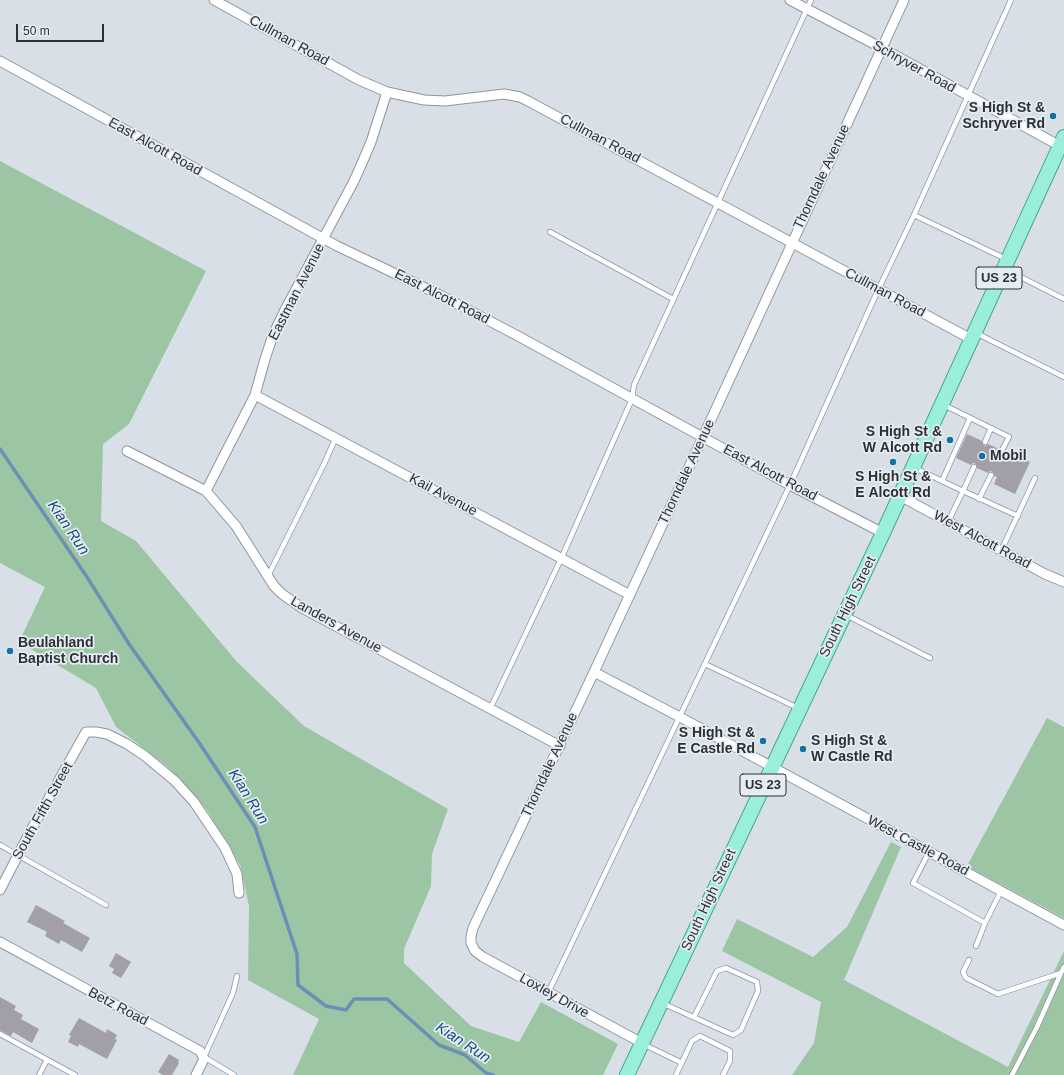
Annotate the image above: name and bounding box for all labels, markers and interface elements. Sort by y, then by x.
street label: Cullman Road [246,12,332,70]
scale bar [18,16,106,42]
text: 50 m [23,24,50,38]
street label: Schryver Road [869,37,959,97]
place label: S High St & Schryver Rd [963,100,1045,132]
street label: Cullman Road [557,111,643,167]
marker: S High St & Schryver Rd [1048,111,1058,121]
street label: East Alcott Road [105,114,205,180]
street label: Thorndale Avenue [790,122,854,232]
street label: Eastman Avenue [265,241,329,343]
street label: Cullman Road [842,265,928,321]
street label: East Alcott Road [392,266,492,328]
road number: US 23 [976,267,1022,289]
street label: Thorndale Avenue [655,417,719,527]
place label: S High St & W Alcott Rd [863,424,942,456]
marker: S High St & W Alcott Rd [945,435,955,445]
street label: East Alcott Road [720,441,820,505]
place label: Mobil [990,448,1027,464]
marker: Mobil [977,451,987,461]
marker: S High St & E Alcott Rd [888,457,898,467]
place label: S High St & E Alcott Rd [855,469,931,502]
street label: Kail Avenue [406,470,480,520]
water label: Kian Run [43,497,93,559]
street label: West Alcott Road [930,507,1034,573]
street label: South High Street [816,554,880,660]
street label: Landers Avenue [287,593,385,657]
place label: Beulahland Baptist Church [18,635,118,668]
marker: Beulahland Baptist Church [5,646,15,656]
street label: Thorndale Avenue [518,710,582,820]
place label: S High St & E Castle Rd [677,725,755,758]
place label: S High St & W Castle Rd [811,733,893,766]
marker: S High St & E Castle Rd [758,736,768,746]
marker: S High St & W Castle Rd [798,744,808,754]
street label: South Fifth Street [9,759,77,863]
water label: Kian Run [224,766,272,828]
road number: US 23 [740,774,786,796]
street label: West Castle Road [864,812,972,880]
street label: South High Street [678,846,740,954]
street label: Loxley Drive [516,970,592,1022]
street label: Betz Road [85,984,151,1030]
water label: Kian Run [432,1019,494,1067]

